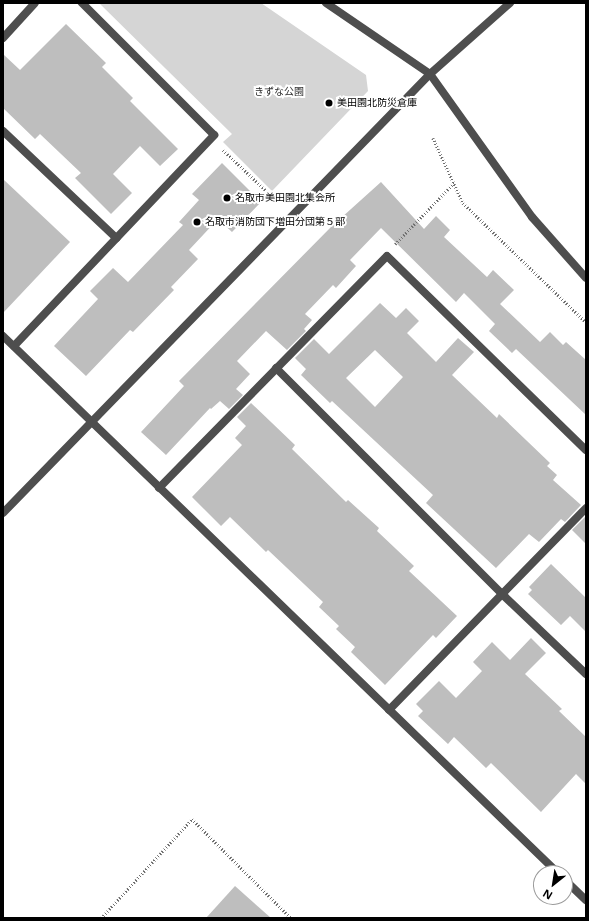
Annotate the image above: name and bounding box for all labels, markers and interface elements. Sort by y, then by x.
park label: きずな公園 [254,86,304,98]
place label: 美田園北防災倉庫 [337,97,417,109]
marker: 美田園北防災倉庫 [324,98,334,108]
place label: 名取市美田園北集会所 [235,192,335,204]
marker: 名取市美田園北集会所 [222,193,232,203]
place label: 名取市消防団下増田分団第５部 [205,216,345,228]
marker: 名取市消防団下増田分団第５部 [192,217,202,227]
north arrow [533,865,573,905]
text: N [540,886,555,904]

